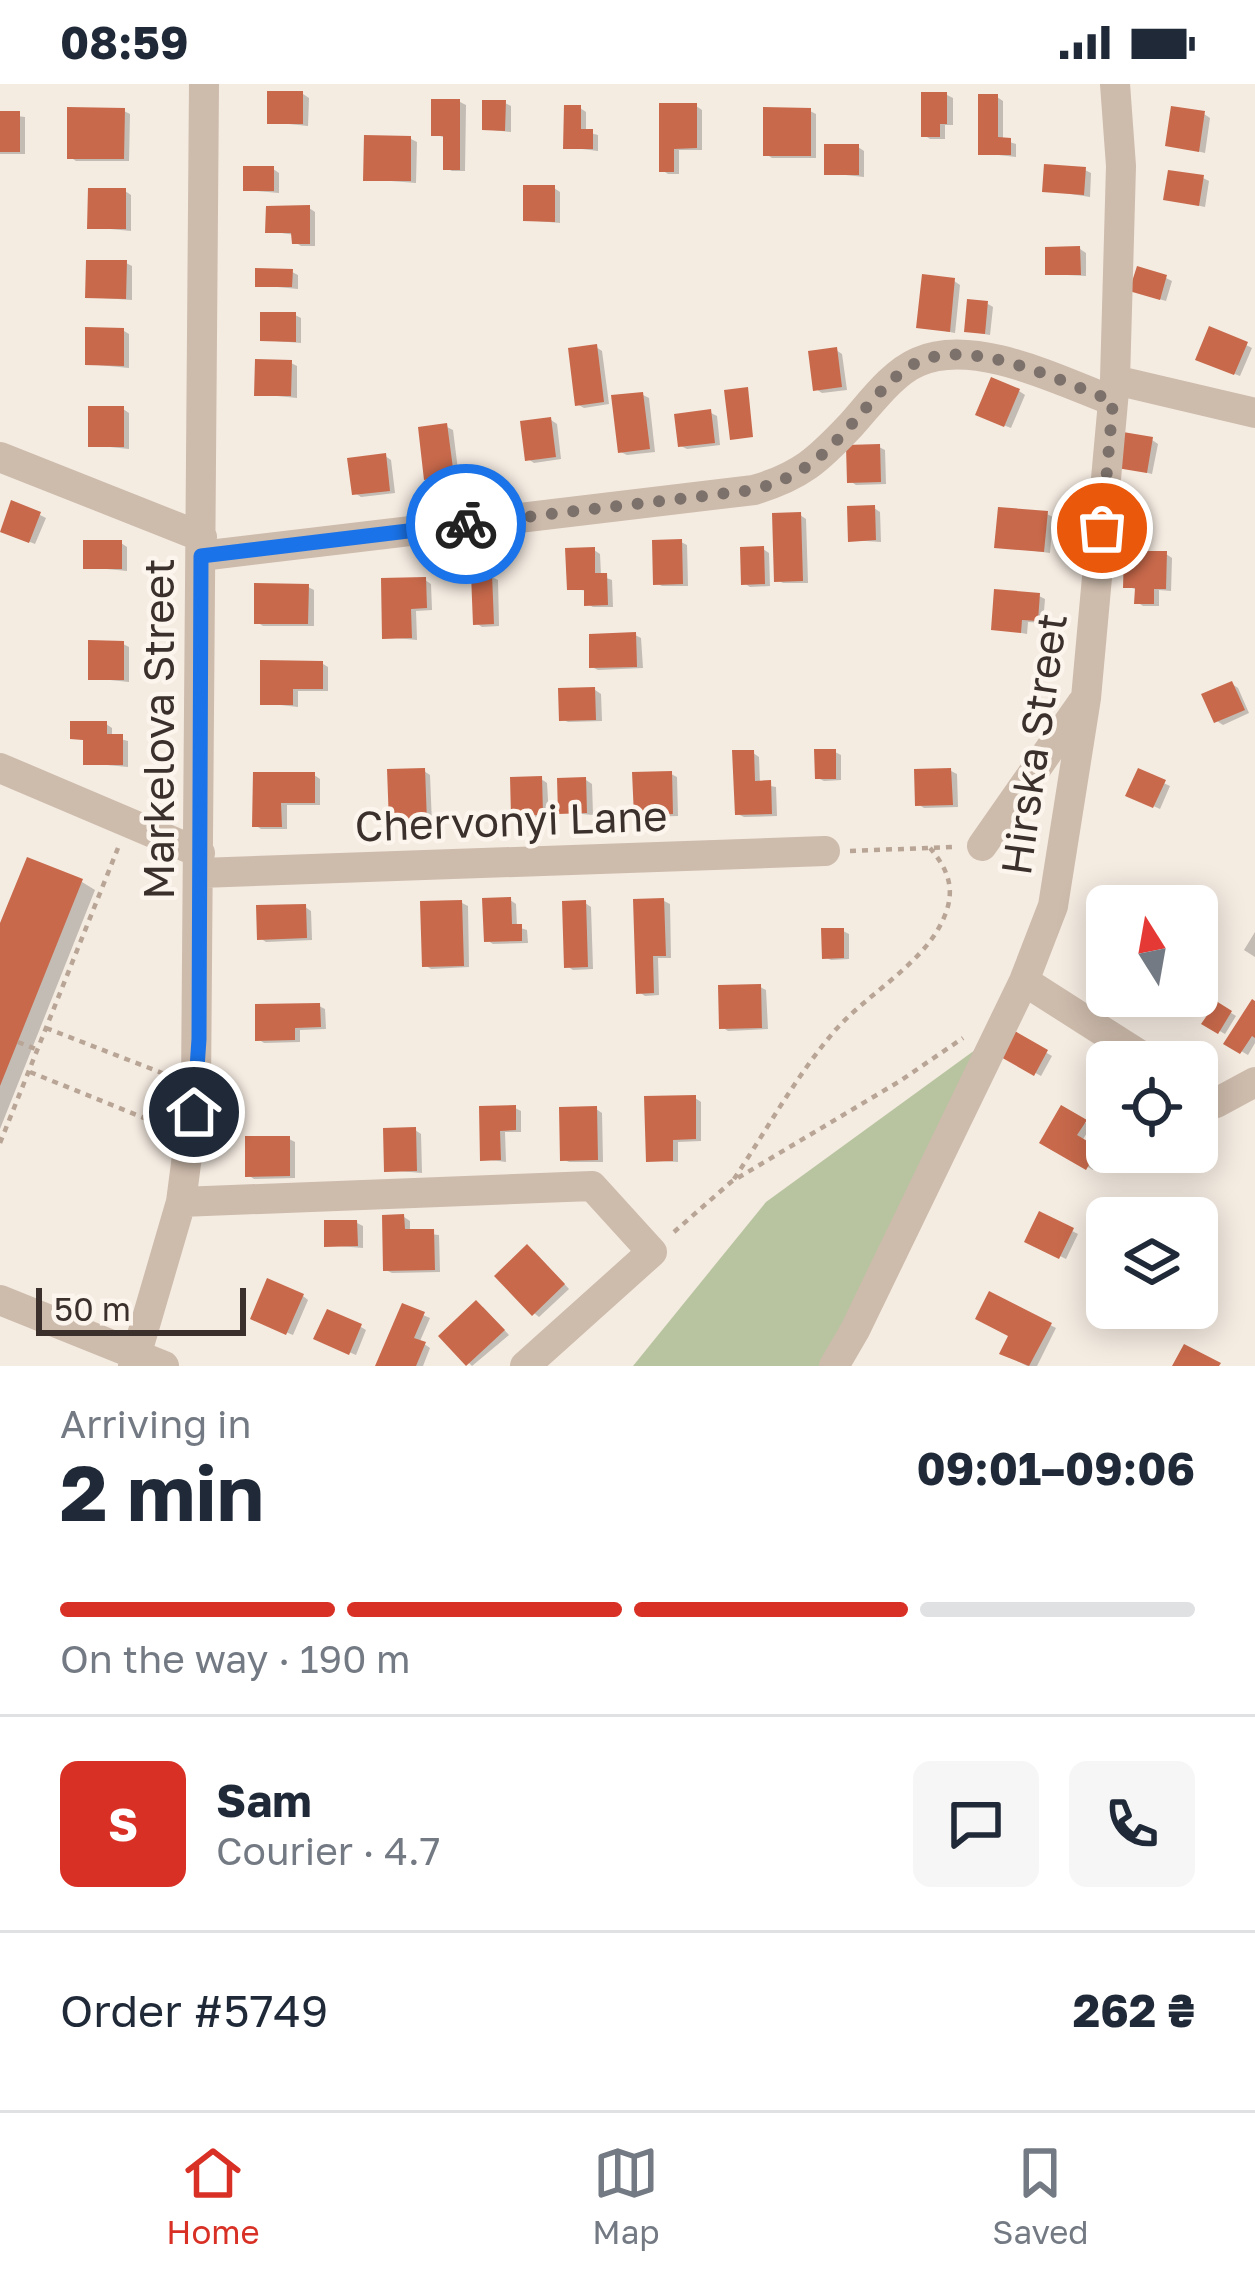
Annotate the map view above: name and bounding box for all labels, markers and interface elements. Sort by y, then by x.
text: 08:59 [60,15,188,69]
courier [406,464,526,584]
pin [1051,477,1153,579]
icon: bike [433,491,499,557]
icon: bag [1069,495,1135,561]
street label: Markelova Street [133,558,183,900]
street label: Hirska Street [990,610,1076,878]
street label: Chervonyi Lane [354,790,668,850]
north arrow [1086,885,1218,1017]
map controls [1086,885,1218,1329]
button: locate [1086,1041,1218,1173]
pin [143,1061,245,1163]
icon: home [161,1079,227,1145]
button: layers [1086,1197,1218,1329]
scale bar [36,1282,246,1335]
text: 50 m [54,1289,131,1328]
text: Arriving in [60,1400,251,1447]
text: 09:01–09:06 [916,1441,1195,1495]
text: 2 min [60,1445,264,1538]
text: On the way · 190 m [60,1635,411,1682]
button: chat [913,1761,1039,1887]
button: phone [1069,1761,1195,1887]
text: Sam [216,1773,312,1827]
text: S [108,1797,138,1851]
text: Courier · 4.7 [216,1827,440,1874]
text: Order #5749 [60,1983,328,2037]
text: 262 ₴ [1073,1983,1195,2037]
tab: Home [166,2140,260,2251]
tab: Map [592,2140,660,2251]
tab: Saved [992,2140,1089,2251]

